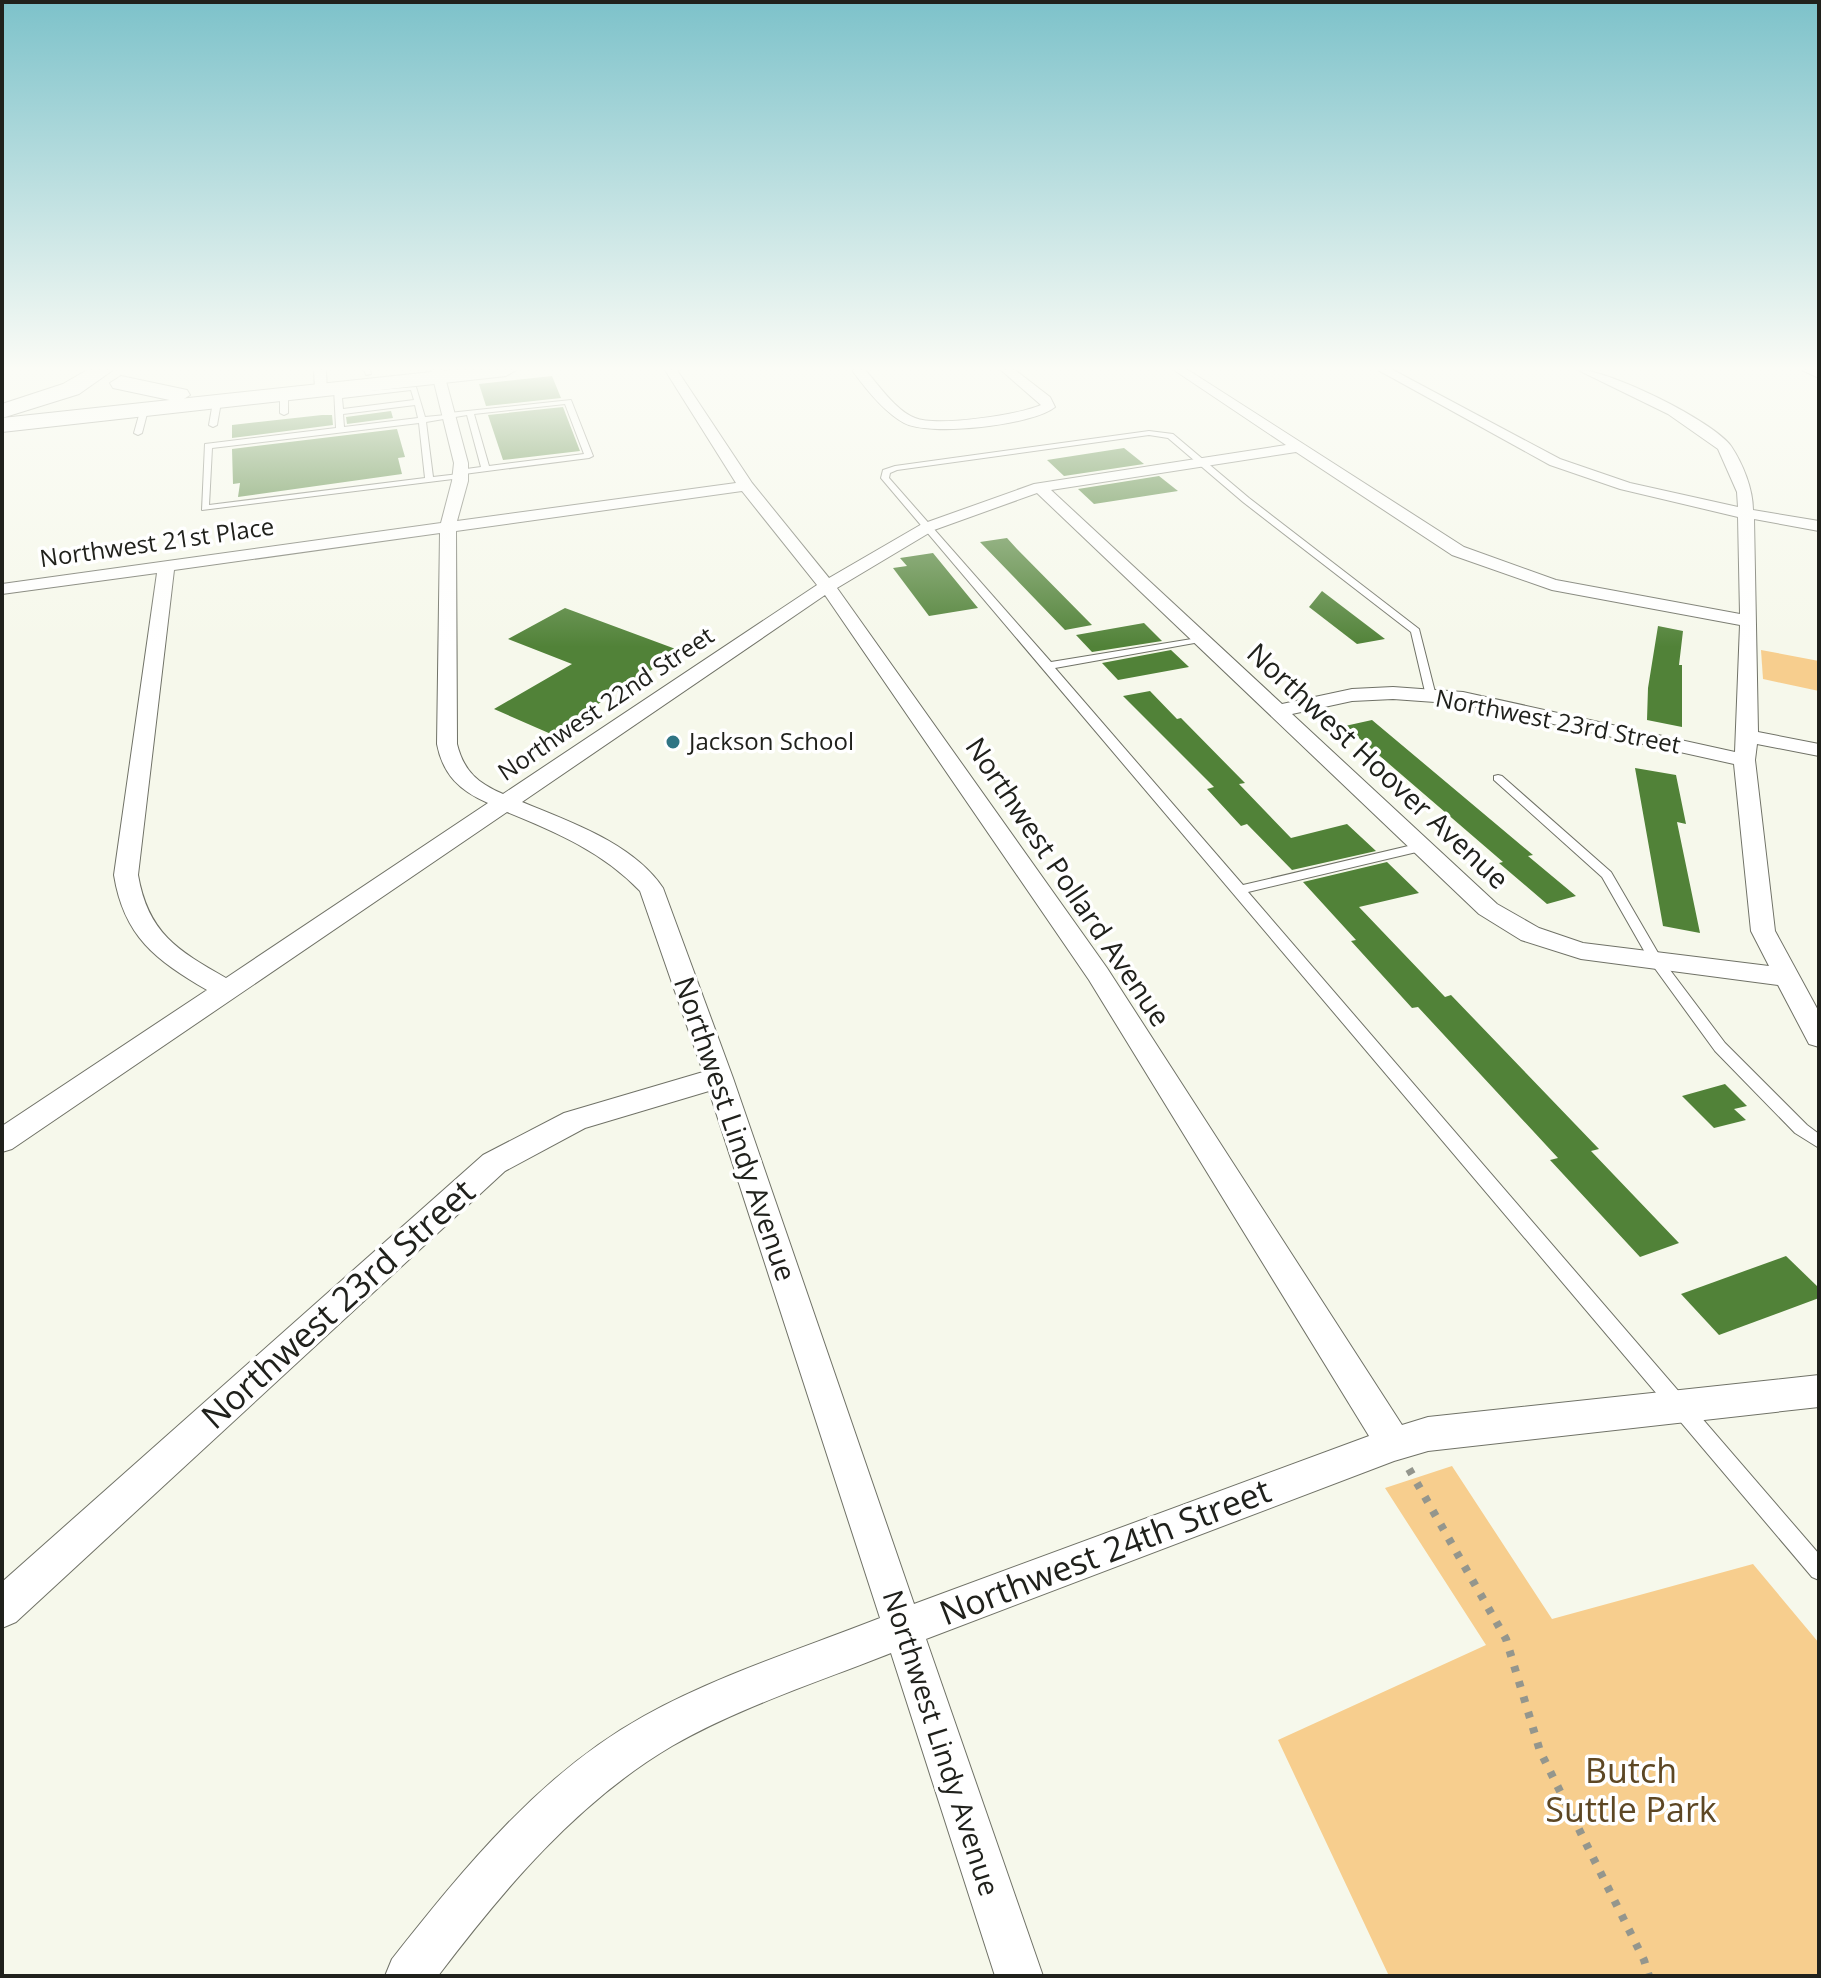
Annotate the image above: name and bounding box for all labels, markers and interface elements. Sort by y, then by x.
street label: Northwest 21st Place [37,509,276,574]
street label: Northwest 22nd Street [491,618,720,787]
street label: Northwest Hoover Avenue [1240,634,1518,897]
street label: Northwest 23rd Street [1433,681,1684,760]
place label: Jackson School [687,724,854,757]
street label: Northwest Pollard Avenue [958,729,1180,1034]
marker: Jackson School [664,733,682,751]
street label: Northwest Lindy Avenue [666,972,806,1286]
street label: Northwest 23rd Street [191,1168,484,1438]
street label: Northwest 24th Street [932,1467,1277,1635]
street label: Northwest Lindy Avenue [875,1585,1009,1900]
park label: Butch Suttle Park [1545,1747,1717,1832]

